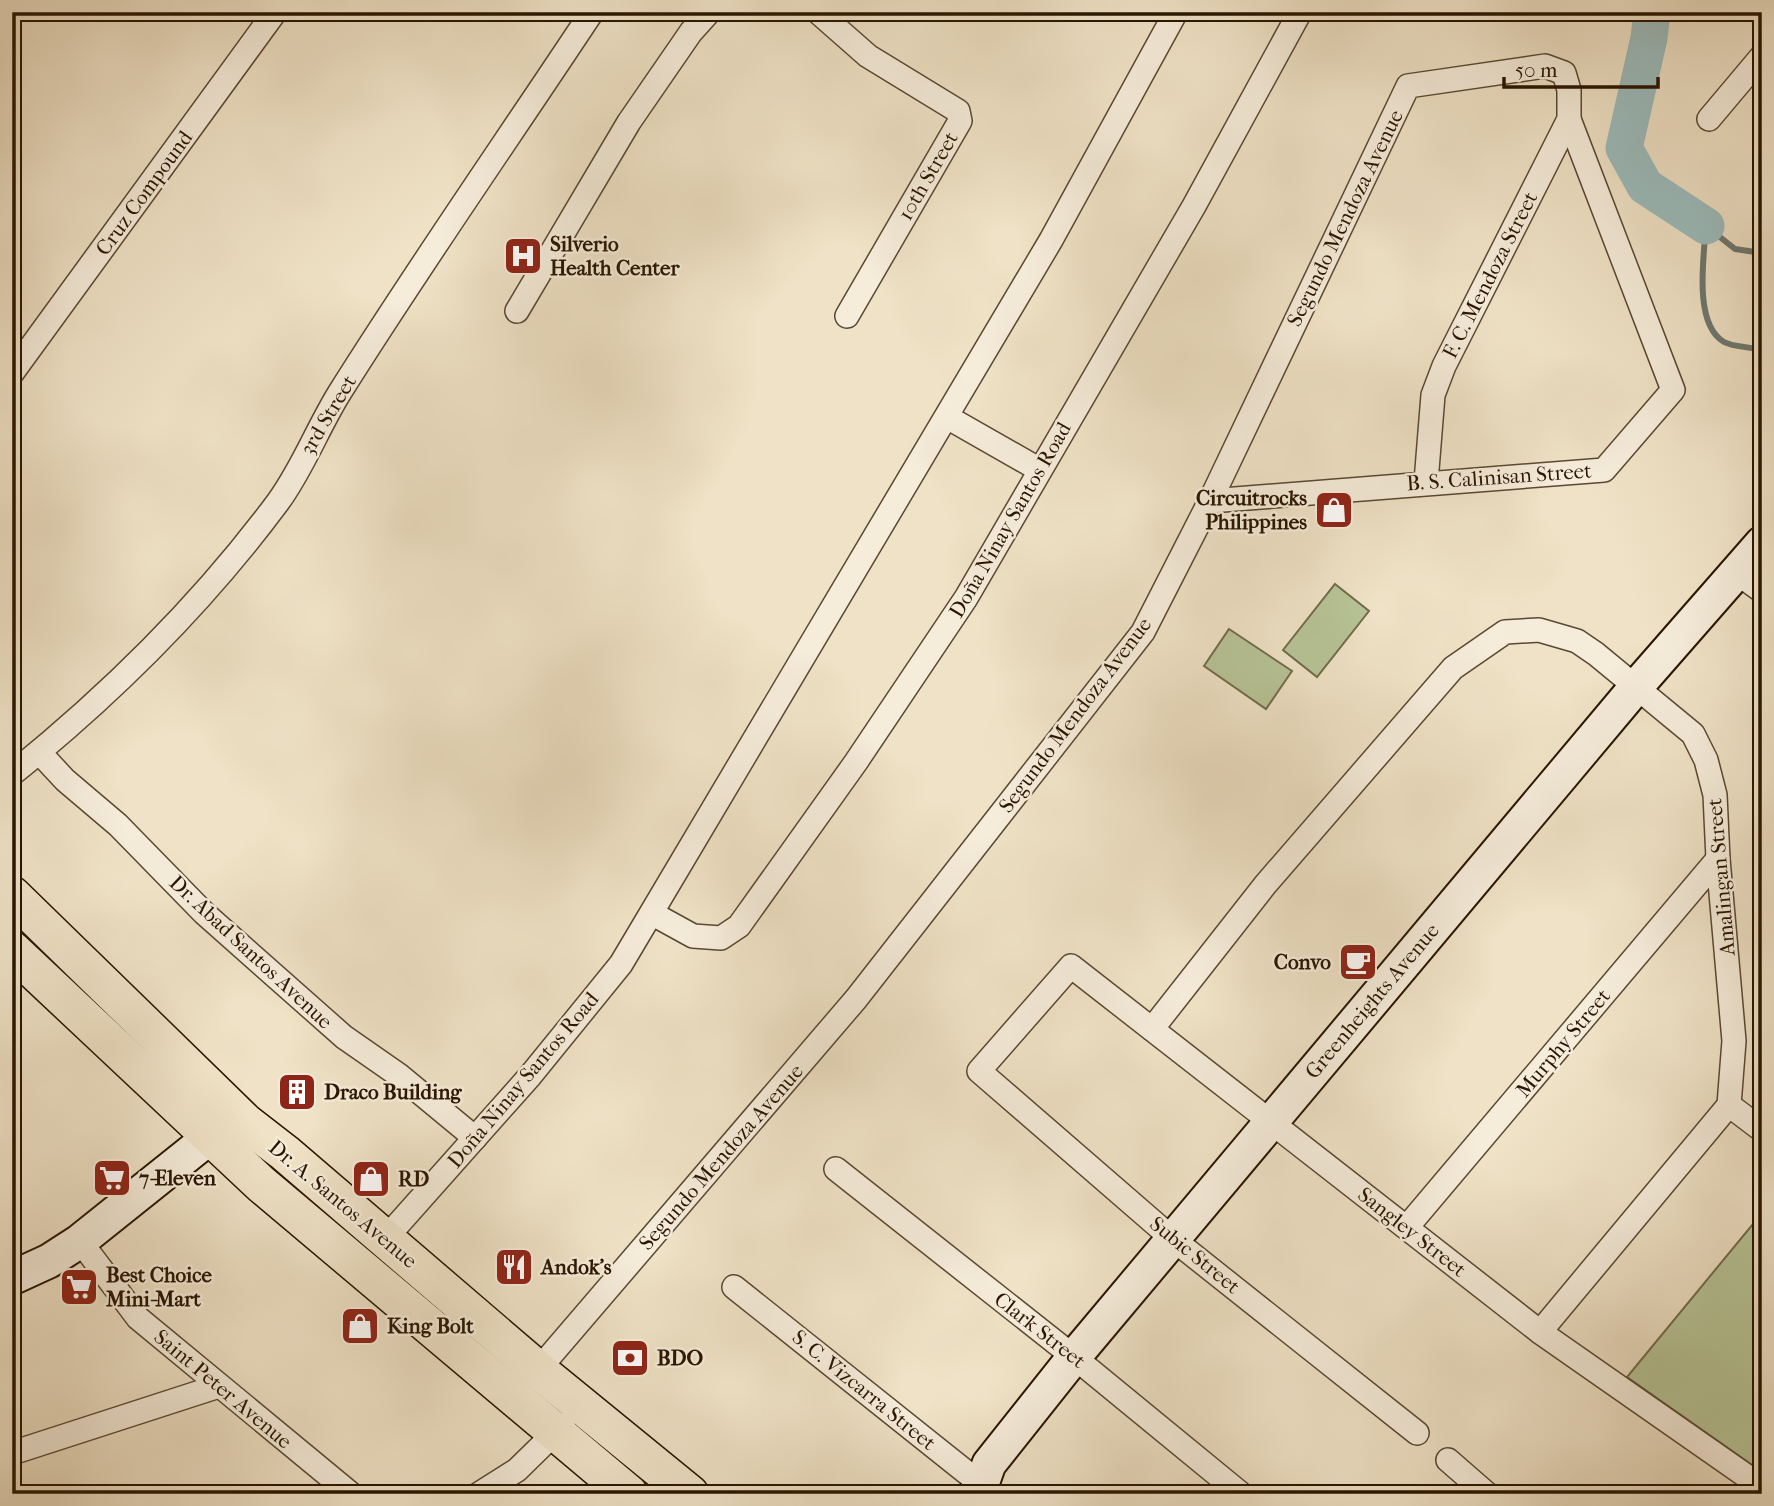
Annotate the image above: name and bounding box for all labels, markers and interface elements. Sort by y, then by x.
scale bar [1504,46,1658,90]
text: 50 m [1515,58,1558,82]
street label: Segundo Mendoza Avenue [1282,106,1408,330]
street label: Cruz Compound [91,126,198,260]
street label: 10th Street [893,127,963,225]
street label: F. C. Mendoza Street [1438,187,1543,362]
place label: Silverio Health Center [550,232,680,280]
hospital icon: Silverio Health Center [502,235,544,277]
street label: 3rd Street [295,370,361,459]
street label: Doña Ninay Santos Road [944,417,1076,622]
street label: B. S. Calinisan Street [1406,459,1593,495]
place label: Circuitrocks Philippines [1196,486,1307,534]
shop icon: Circuitrocks Philippines [1313,489,1355,531]
street label: Segundo Mendoza Avenue [994,613,1156,817]
street label: Amalingan Street [1702,797,1740,958]
street label: Dr. Abad Santos Avenue [165,870,337,1034]
street label: Greenheights Avenue [1300,919,1444,1083]
cafe icon: Convo [1337,941,1379,983]
place label: Convo [1274,950,1331,974]
street label: Murphy Street [1511,984,1615,1102]
street label: Doña Ninay Santos Road [443,987,604,1173]
street label: Segundo Mendoza Avenue [634,1059,808,1255]
building icon: Draco Building [276,1071,318,1113]
place label: Draco Building [324,1080,462,1104]
street label: Dr. A. Santos Avenue [264,1135,422,1273]
supermarket icon: 7-Eleven [91,1157,133,1199]
shop icon: RD [350,1158,392,1200]
place label: 7-Eleven [138,1166,217,1190]
place label: RD [398,1167,429,1191]
street label: Sangley Street [1353,1182,1471,1282]
street label: Subic Street [1145,1211,1245,1299]
restaurant icon: Andok's [493,1246,535,1288]
place label: Andok's [539,1255,612,1279]
place label: Best Choice Mini-Mart [105,1263,212,1311]
supermarket icon: Best Choice Mini-Mart [58,1266,100,1308]
street label: Clark Street [990,1287,1091,1373]
shop icon: King Bolt [339,1305,381,1347]
place label: King Bolt [387,1314,474,1338]
street label: Saint Peter Avenue [149,1324,297,1454]
street label: S. C. Vizcarra Street [787,1325,941,1455]
bank icon: BDO [609,1337,651,1379]
place label: BDO [657,1346,704,1370]

